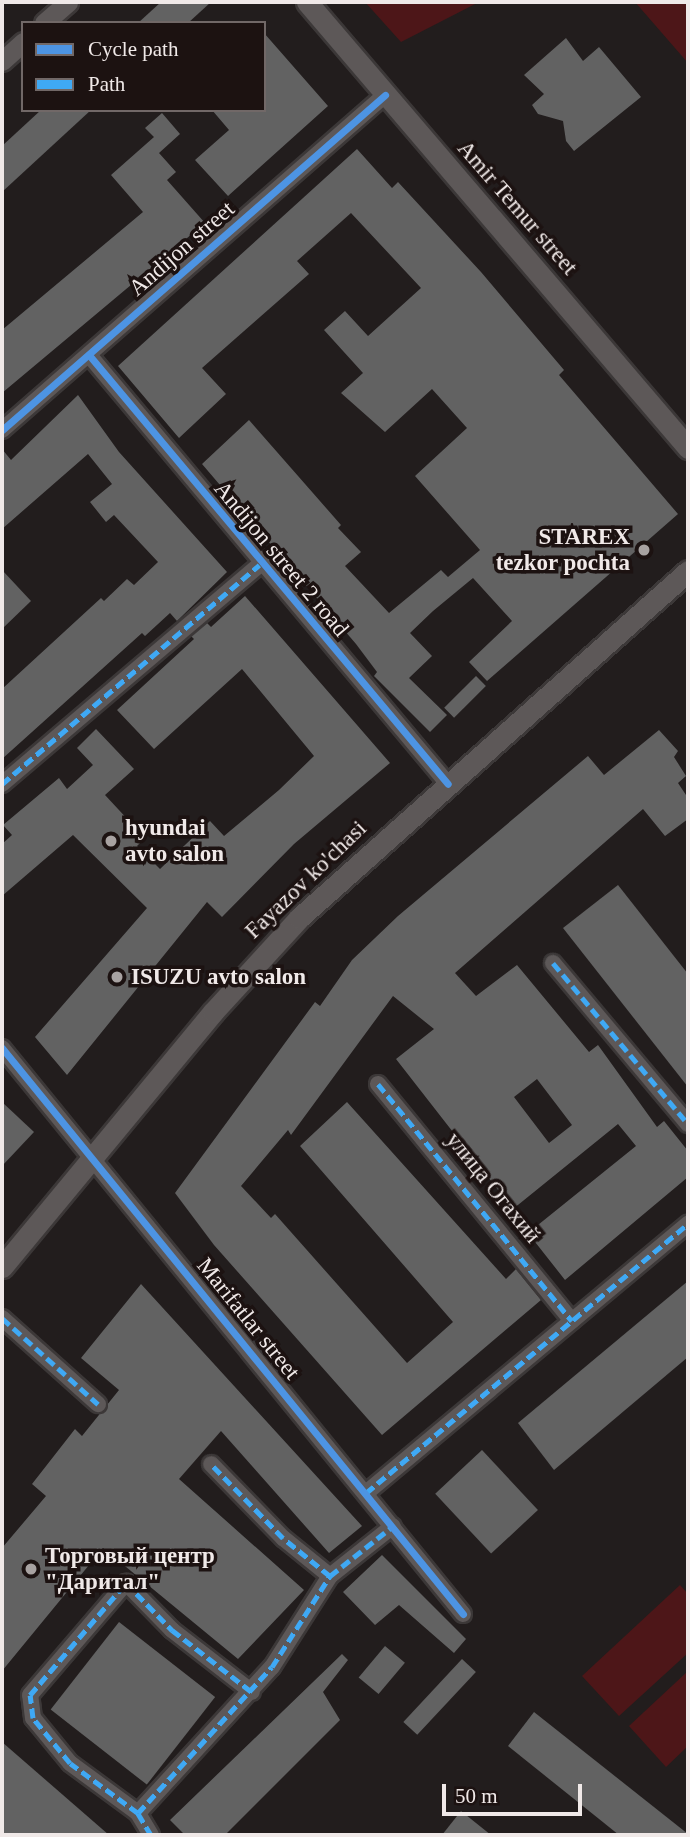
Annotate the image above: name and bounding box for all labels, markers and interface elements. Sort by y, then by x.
legend [21,21,266,112]
text: Cycle path [88,37,178,61]
text: Path [88,72,125,96]
street label: Amir Temur street [451,135,583,281]
street label: Andijon street [124,196,240,302]
street label: Andijon street 2 road [208,476,354,642]
place label: STAREX tezkor pochta [495,523,630,577]
marker: STAREX tezkor pochta [636,542,652,558]
place label: hyundai avto salon [125,814,224,868]
street label: Fayazov ko'chasi [240,815,372,945]
marker: hyundai avto salon [103,833,119,849]
place label: ISUZU avto salon [131,963,306,991]
marker: ISUZU avto salon [109,969,125,985]
street label: улица Огахий [440,1127,546,1249]
street label: Marifatlar street [190,1253,306,1385]
place label: Торговый центр "Даритал" [45,1542,215,1596]
marker: Торговый центр "Даритал" [23,1561,39,1577]
scale bar [445,1770,585,1814]
text: 50 m [455,1784,498,1808]

